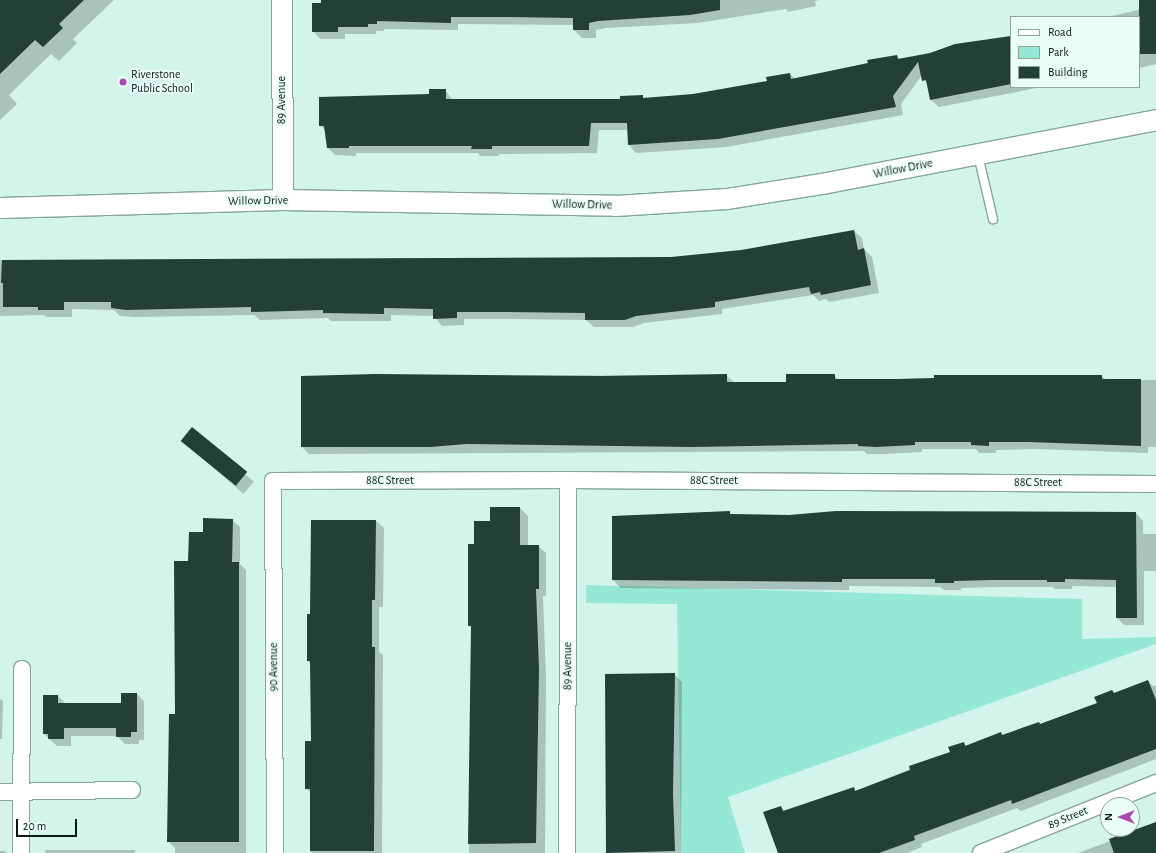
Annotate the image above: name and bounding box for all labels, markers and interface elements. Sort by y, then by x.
legend [1010,16,1140,88]
text: Road [1048,26,1072,38]
text: Park [1048,46,1069,58]
text: Building [1048,66,1088,78]
place label: Riverstone Public School [131,68,193,96]
street label: 89 Avenue [275,76,289,124]
marker: Riverstone Public School [118,77,128,87]
street label: Willow Drive [872,156,934,182]
street label: Willow Drive [228,193,288,209]
street label: Willow Drive [552,197,612,213]
street label: 88C Street [366,474,414,488]
street label: 88C Street [690,474,738,488]
street label: 88C Street [1014,476,1062,490]
street label: 89 Avenue [561,642,575,690]
street label: 90 Avenue [267,643,281,691]
north arrow [1100,797,1140,837]
street label: 89 Street [1046,804,1090,832]
scale bar [18,811,79,837]
text: N [1103,813,1114,821]
text: 20 m [23,820,46,832]

